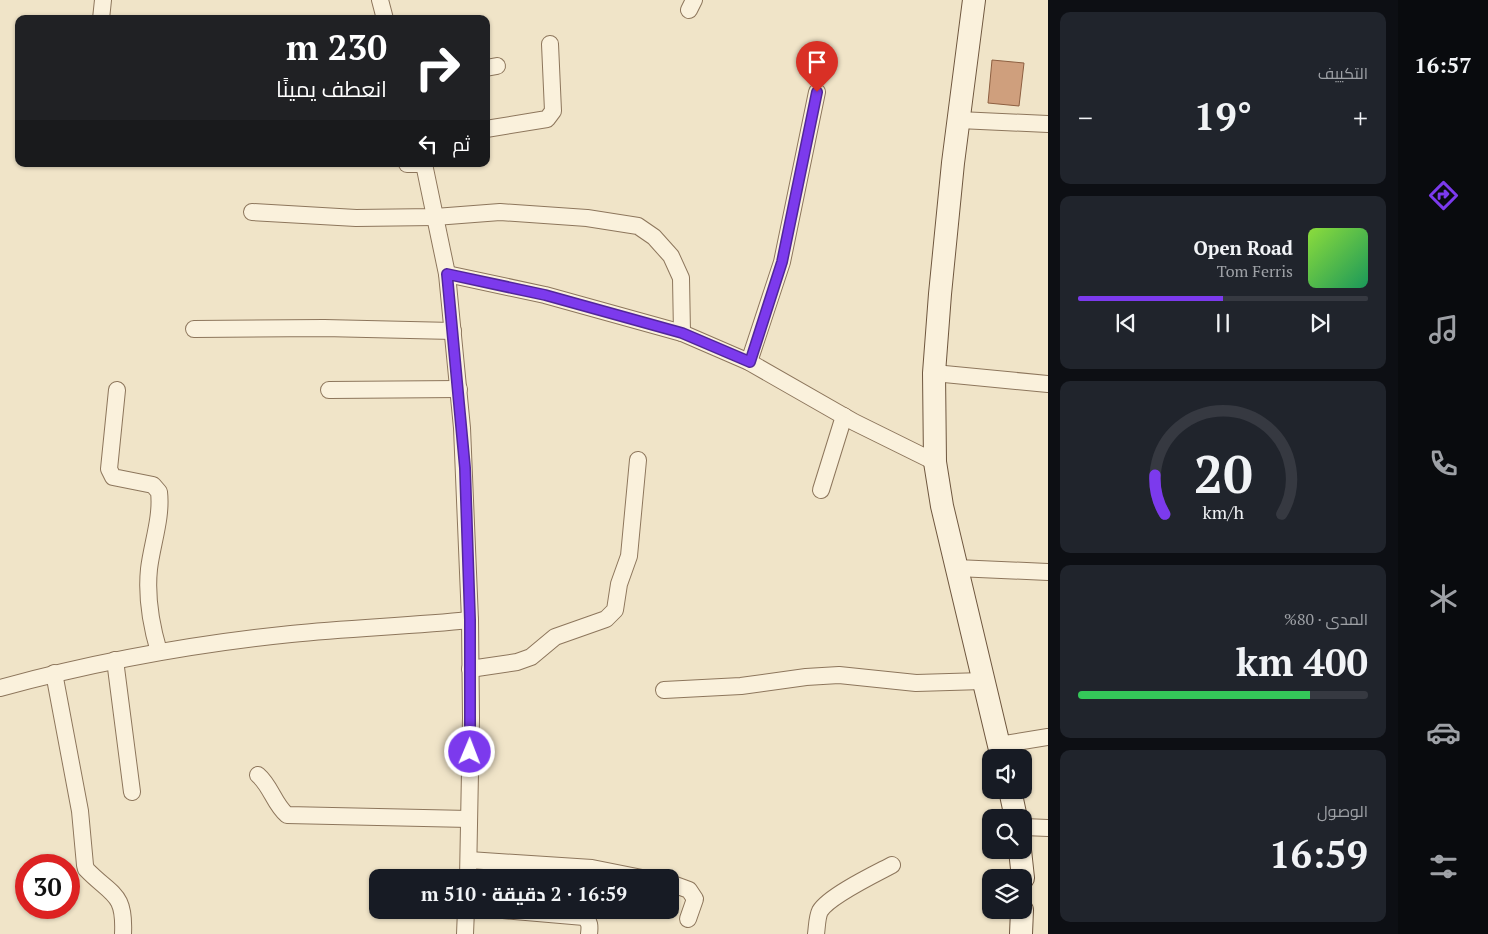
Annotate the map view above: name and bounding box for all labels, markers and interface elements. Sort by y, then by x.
text: 230 m [286,24,387,70]
icon: right [405,35,470,100]
pin [796,41,838,92]
icon: arrive [803,48,831,76]
text: 16:57 [1414,50,1472,79]
text: التكييف [1318,62,1368,84]
text: انعطف يمينًا [276,74,387,103]
text: 19° [1194,91,1252,141]
text: − [1078,99,1093,136]
text: + [1353,99,1368,136]
icon: left [414,130,442,158]
text: ثم [452,131,470,156]
icon: directions [1426,178,1461,213]
text: Open Road [1193,235,1293,260]
text: Tom Ferris [1217,260,1293,282]
icon: previous [1112,309,1140,337]
icon: pause [1209,309,1237,337]
icon: next [1306,309,1334,337]
icon: music [1426,312,1461,347]
text: 20 [1194,439,1252,508]
icon: phone [1426,446,1461,481]
text: km/h [1202,500,1244,524]
icon: climate [1426,581,1461,616]
text: المدى · 80% [1284,608,1368,630]
text: 400 km [1236,637,1368,687]
icon: car [1426,715,1461,750]
position arrow [443,725,495,777]
map controls [982,749,1032,919]
button: sound [982,749,1032,799]
text: الوصول [1317,800,1368,822]
button: search [982,809,1032,859]
text: 16:59 [1269,829,1368,879]
icon: filters [1426,849,1461,884]
speed limit sign: 30 [15,854,80,919]
button: layers [982,869,1032,919]
text: 16:59 · 2 دقيقة · 510 m [421,881,627,906]

